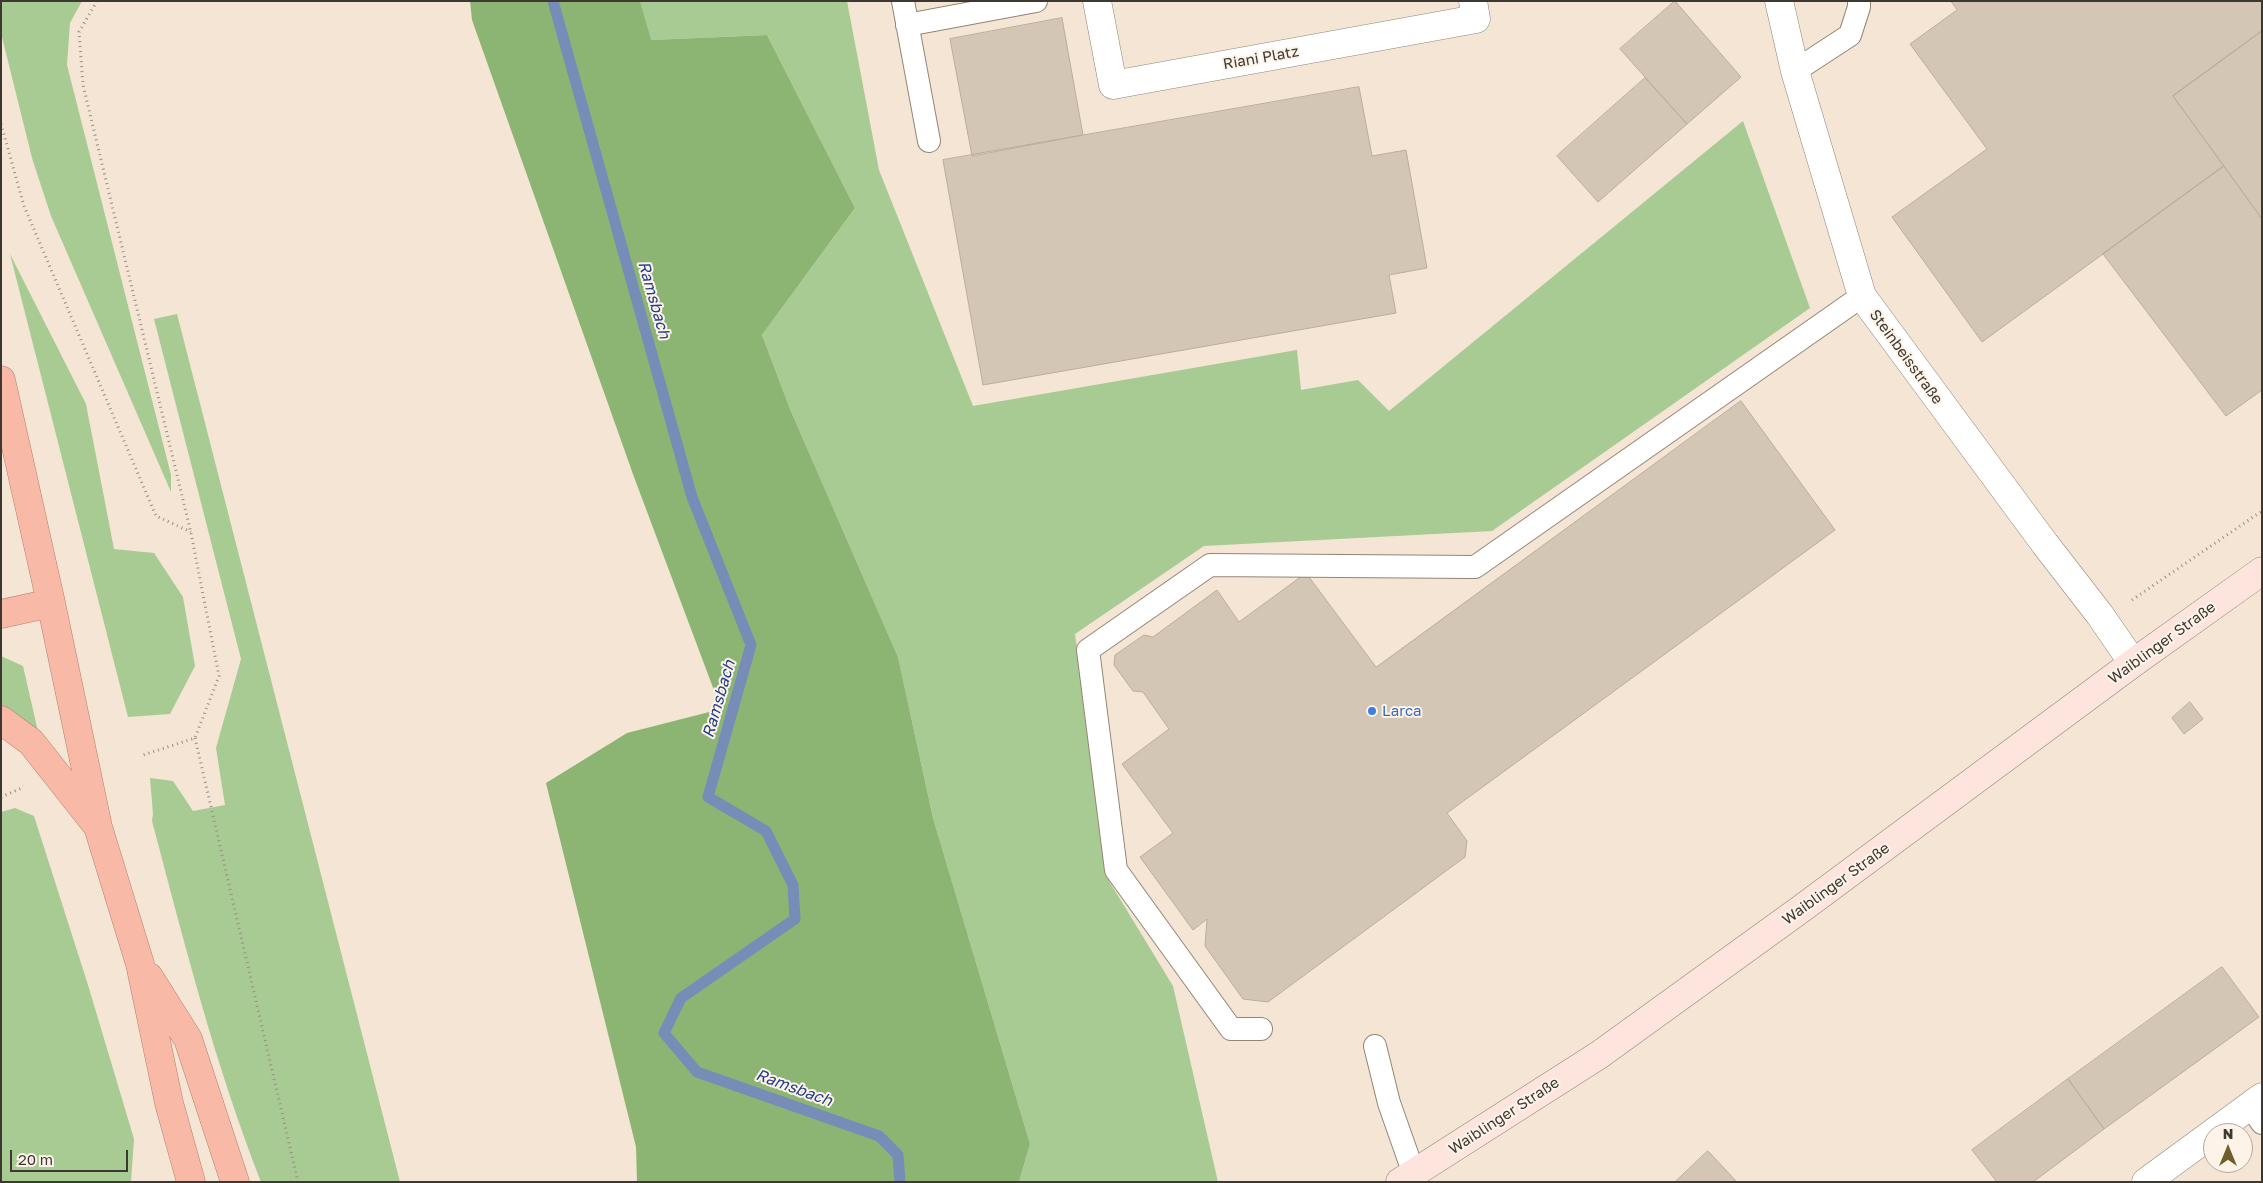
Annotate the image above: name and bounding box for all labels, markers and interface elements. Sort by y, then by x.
street label: Riani Platz [1222,42,1300,74]
water label: Ramsbach [634,259,674,341]
street label: Steinbeisstraße [1866,306,1946,408]
street label: Waiblinger Straße [2105,598,2219,688]
water label: Ramsbach [699,658,739,740]
place label: Larca [1382,702,1422,720]
marker: Larca [1366,705,1378,717]
street label: Waiblinger Straße [1779,839,1893,929]
water label: Ramsbach [753,1065,835,1111]
street label: Waiblinger Straße [1445,1074,1563,1158]
north arrow [2203,1123,2253,1173]
text: N [2223,1125,2233,1142]
scale bar [12,1140,130,1172]
text: 20 m [18,1150,53,1168]

